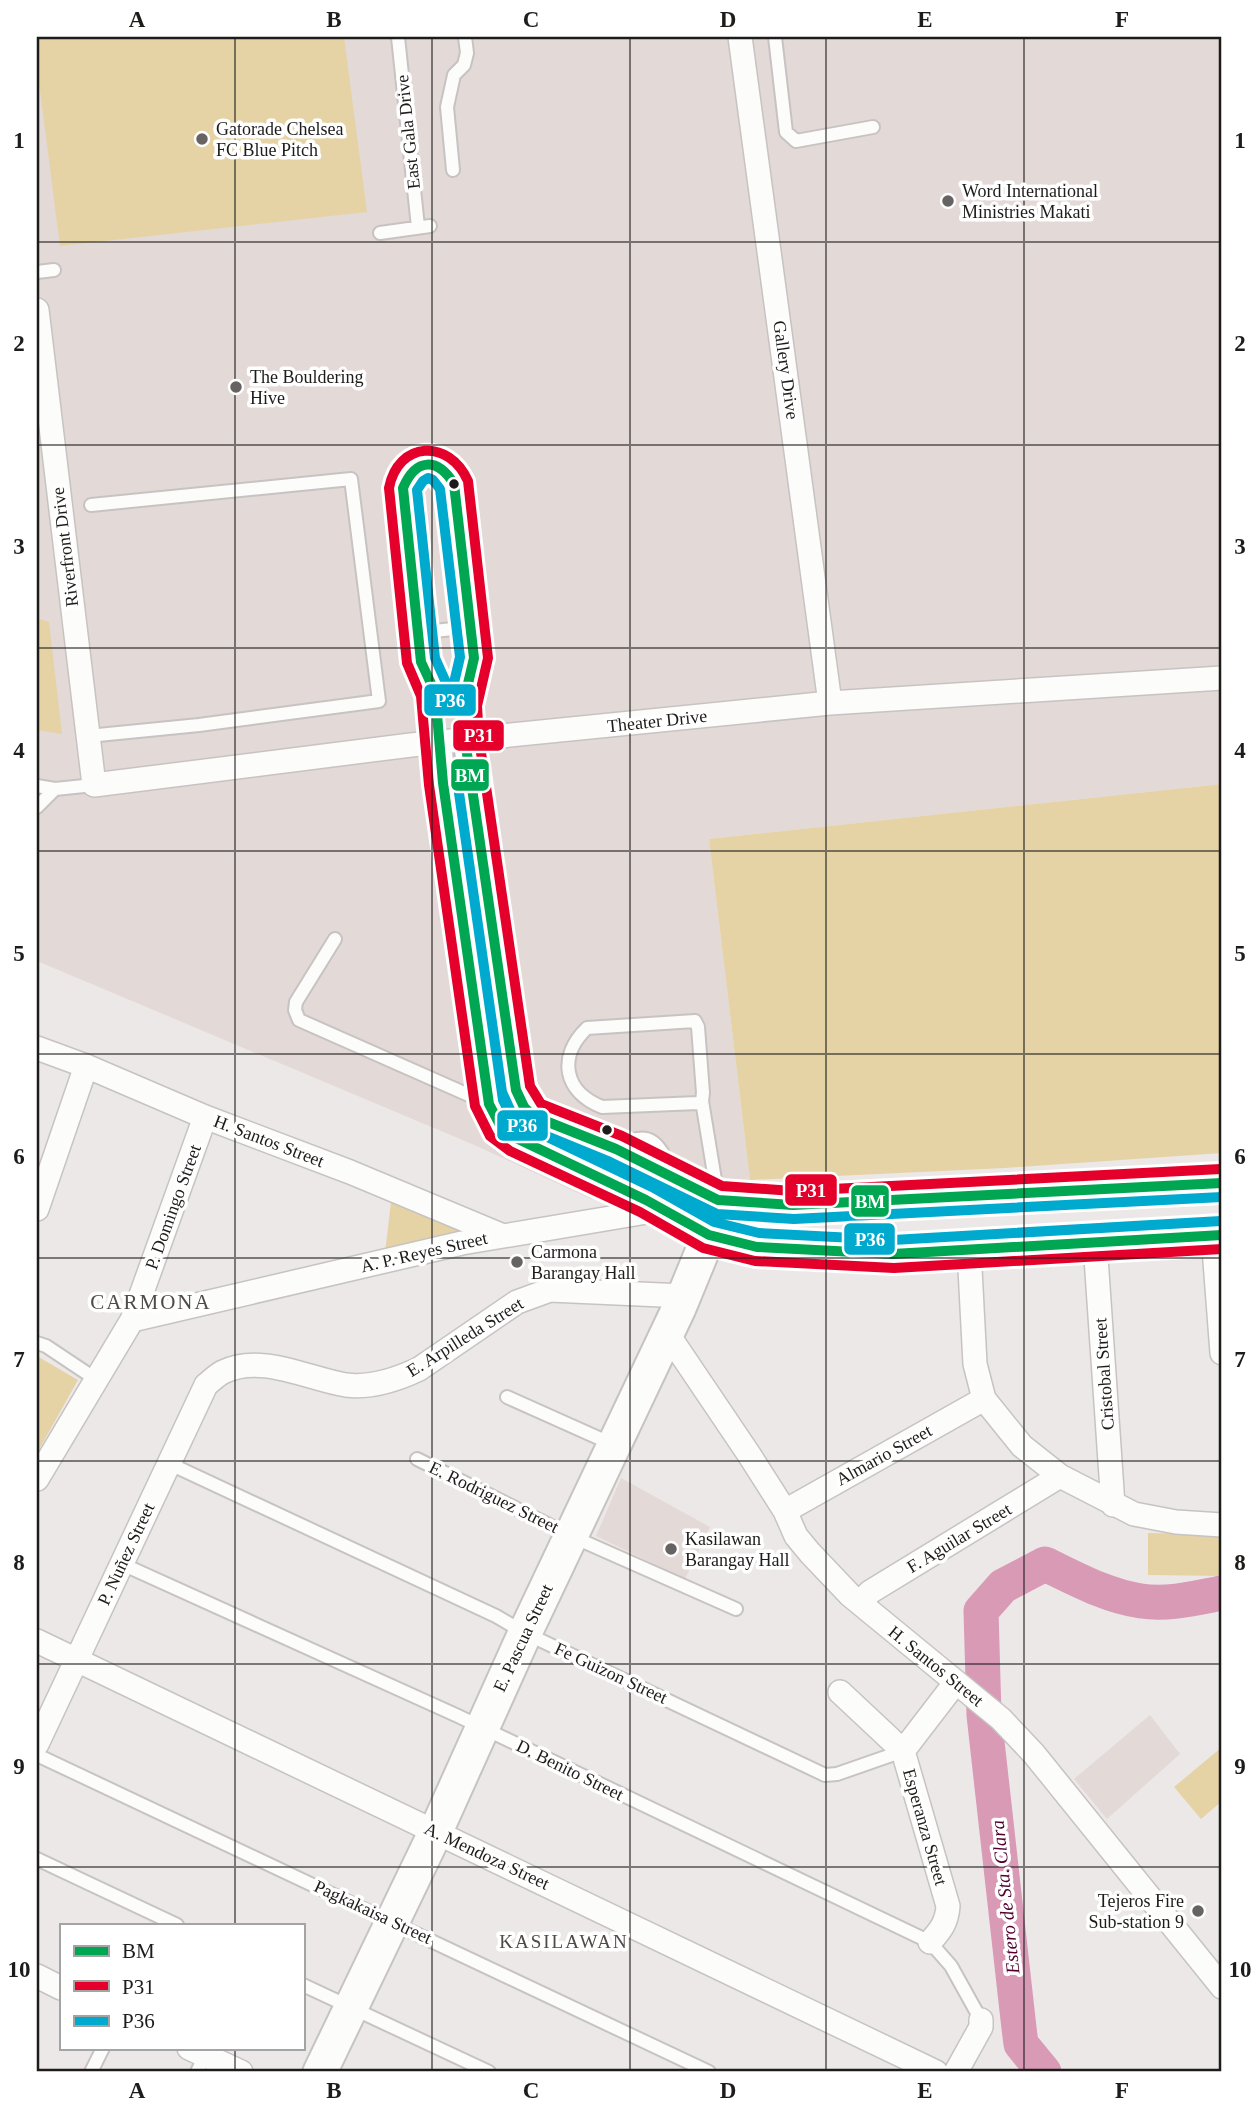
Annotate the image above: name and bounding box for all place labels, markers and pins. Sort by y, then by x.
place label: Gatorade Chelsea FC Blue Pitch [216,119,343,160]
marker: Gatorade Chelsea FC Blue Pitch [194,131,210,147]
place label: Word International Ministries Makati [962,181,1098,222]
marker: Word International Ministries Makati [940,193,956,209]
place label: The Bouldering Hive [250,367,363,408]
marker: The Bouldering Hive [228,379,244,395]
unlabelled marker [447,477,461,491]
unlabelled marker [600,1123,614,1137]
place label: Carmona Barangay Hall [531,1242,635,1283]
marker: Carmona Barangay Hall [509,1254,525,1270]
place label: Kasilawan Barangay Hall [685,1529,789,1570]
marker: Kasilawan Barangay Hall [663,1541,679,1557]
place label: Tejeros Fire Sub-station 9 [1088,1891,1184,1932]
marker: Tejeros Fire Sub-station 9 [1190,1903,1206,1919]

